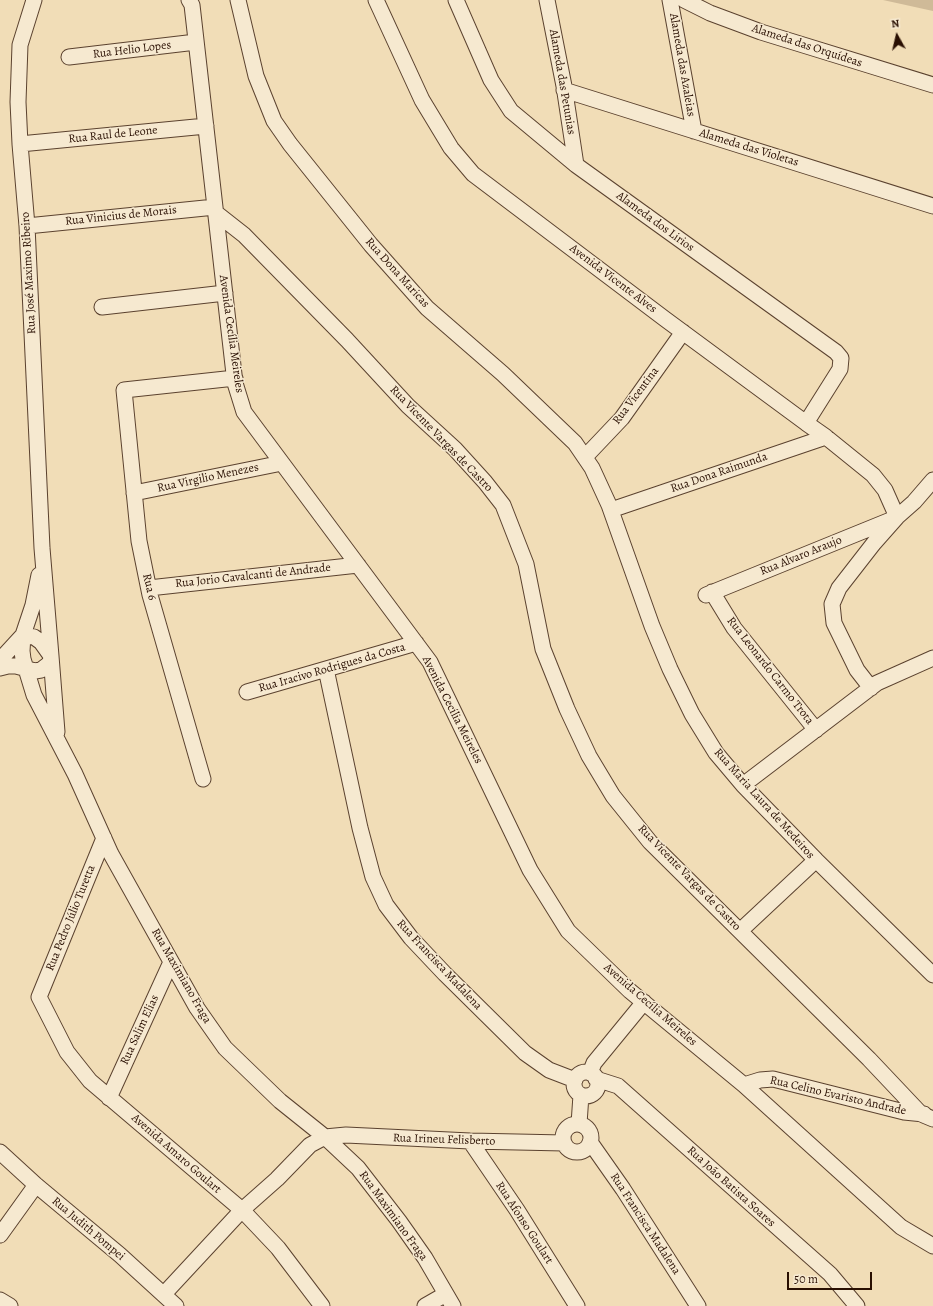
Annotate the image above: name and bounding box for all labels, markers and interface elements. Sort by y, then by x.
street label: Alameda das Azaleias [666,12,698,118]
north arrow [877,16,917,56]
text: N [890,16,900,32]
street label: Alameda das Orquídeas [750,21,864,71]
street label: Alameda das Petunias [546,28,578,136]
street label: Rua Helio Lopes [92,38,172,62]
street label: Rua Raul de Leone [68,123,158,147]
street label: Alameda das Violetas [698,126,800,170]
street label: Alameda dos Lirios [613,189,697,255]
street label: Rua Vinicius de Morais [64,203,178,229]
street label: Rua José Maximo Ribeiro [19,212,39,334]
street label: Rua Dona Maricas [362,235,432,311]
street label: Avenida Vicente Alves [567,242,659,316]
street label: Avenida Cecília Meireles [216,274,246,394]
street label: Rua Vicentina [610,365,662,427]
street label: Rua Vicente Vargas de Castro [387,383,495,495]
street label: Rua Dona Raimunda [669,450,769,496]
street label: Rua Virgilio Menezes [156,460,260,496]
street label: Rua Alvaro Araujo [758,533,844,579]
street label: Rua Jorio Cavalcanti de Andrade [174,561,332,591]
street label: Rua 6 [139,572,159,602]
street label: Rua Leonardo Carmo Trota [724,614,816,728]
street label: Rua Iracivo Rodrigues da Costa [257,640,407,696]
street label: Avenida Cecília Meireles [419,654,485,766]
street label: Rua Maria Laura de Medeiros [711,746,817,862]
street label: Rua Vicente Vargas de Castro [635,822,743,934]
street label: Rua Pedro Júlio Turetta [43,863,99,973]
street label: Rua Francisca Madalena [393,917,485,1013]
street label: Rua Maximiano Fraga [148,926,214,1026]
street label: Avenida Cecília Meireles [600,961,700,1049]
street label: Rua Salim Elias [117,993,163,1067]
street label: Rua Celino Evaristo Andrade [768,1073,908,1119]
street label: Avenida Amaro Goulart [128,1111,224,1197]
street label: Rua Irineu Felisberto [392,1131,496,1149]
street label: Rua João Batista Soares [684,1144,778,1230]
street label: Rua Maximiano Fraga [356,1168,430,1264]
street label: Rua Francisca Madalena [607,1170,683,1278]
street label: Rua Afonso Goulart [492,1179,556,1267]
street label: Rua Judith Pompei [48,1194,128,1264]
scale bar [789,1264,874,1290]
text: 50 m [794,1271,818,1287]

